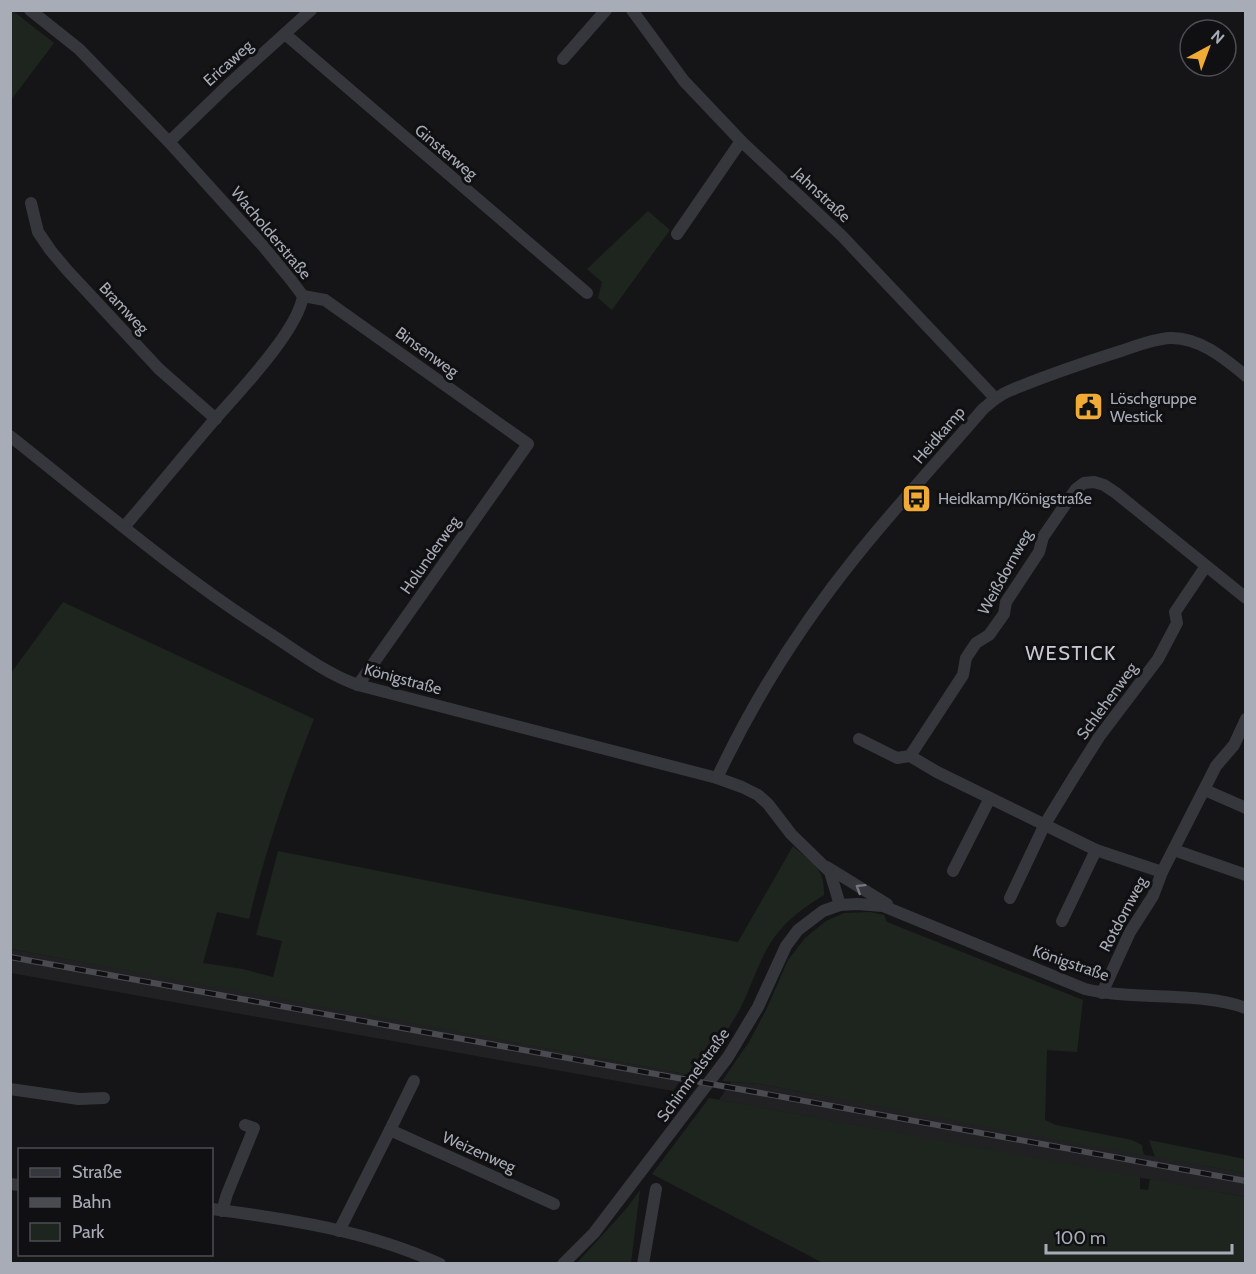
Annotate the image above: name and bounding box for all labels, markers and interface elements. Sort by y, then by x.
north arrow [1178,18,1238,78]
text: N [1207,26,1228,48]
street label: Ericaweg [199,35,257,90]
street label: Ginsterweg [411,120,482,184]
street label: Jahnstraße [789,163,855,226]
street label: Wacholderstraße [227,183,315,283]
street label: Bramweg [95,278,153,339]
street label: Binsenweg [392,323,463,382]
place label: Löschgruppe Westick [1110,389,1197,426]
public building icon: Löschgruppe Westick [1073,391,1105,423]
street label: Heidkamp [909,403,969,467]
bus stop icon: Heidkamp/Königstraße [901,482,933,514]
place label: Heidkamp/Königstraße [938,489,1092,508]
street label: Holunderweg [396,512,464,598]
street label: Weißdornweg [974,525,1037,618]
district label: WESTICK [1025,641,1117,665]
street label: Schlehenweg [1073,658,1142,743]
street label: Königstraße [362,660,444,698]
street label: Rotdornweg [1095,872,1151,955]
one-way arrow [856,883,866,895]
street label: Königstraße [1030,941,1112,985]
street label: Schimmelstraße [653,1025,733,1125]
street label: Weizenweg [439,1127,519,1177]
legend [18,1148,213,1256]
text: Straße [72,1161,122,1183]
text: Bahn [72,1191,111,1213]
scale bar [1046,1217,1232,1255]
text: Park [72,1221,105,1243]
text: 100 m [1055,1227,1106,1249]

